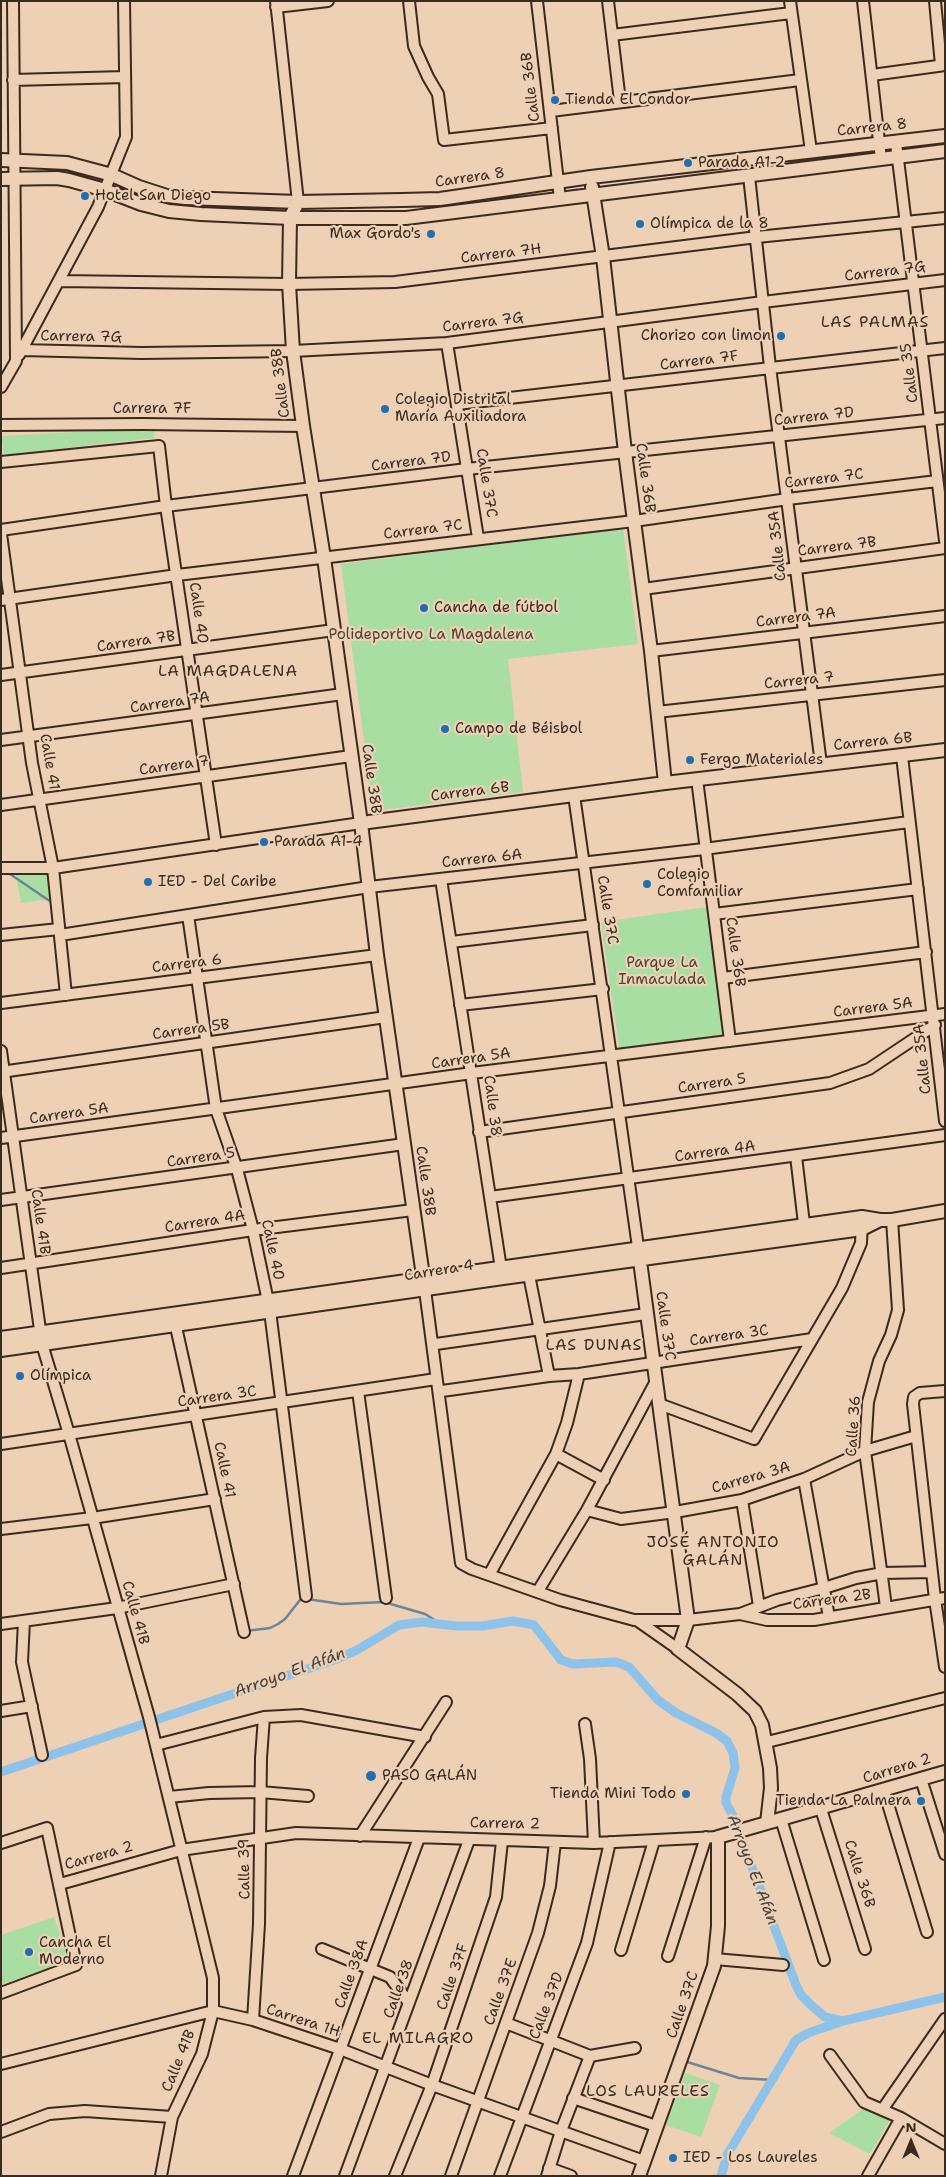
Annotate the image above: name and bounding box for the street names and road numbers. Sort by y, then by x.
street label: Calle 36B [518,51,544,123]
street label: Carrera 8 [836,115,908,141]
street label: Carrera 8 [434,164,506,192]
street label: Carrera 7H [460,240,542,268]
street label: Carrera 7G [843,258,927,286]
street label: Carrera 7G [441,309,525,337]
street label: Carrera 7G [40,327,122,347]
street label: Calle 35 [897,342,923,404]
street label: Calle 38B [268,347,294,419]
street label: Carrera 7F [659,347,739,375]
street label: Carrera 7F [113,400,191,418]
street label: Carrera 7D [773,404,855,430]
street label: Calle 36B [631,442,659,514]
street label: Calle 37C [472,447,500,519]
street label: Carrera 7D [370,448,452,476]
street label: Carrera 7C [783,465,865,493]
street label: Calle 35A [765,510,791,582]
street label: Carrera 7C [382,516,464,544]
street label: Carrera 7B [797,533,877,561]
street label: Calle 40 [185,581,211,645]
street label: Carrera 7A [755,604,837,632]
street label: Carrera 7B [96,628,176,656]
street label: Carrera 7 [763,668,835,694]
street label: Carrera 7A [129,688,211,718]
street label: Carrera 6B [833,729,913,755]
street label: Calle 41 [35,732,63,792]
street label: Calle 38B [357,743,385,815]
street label: Carrera 7 [138,752,210,780]
street label: Carrera 6B [430,778,510,806]
street label: Carrera 6A [441,846,523,872]
street label: Calle 37C [593,874,621,946]
street label: Calle 36B [721,916,749,988]
street label: Carrera 6 [151,951,223,977]
street label: Carrera 5A [832,994,914,1022]
street label: Carrera 5B [151,1016,231,1044]
street label: Calle 35A [910,1023,936,1095]
street label: Carrera 5A [430,1045,512,1073]
street label: Carrera 5 [677,1070,747,1098]
street label: Calle 38 [479,1074,505,1138]
street label: Carrera 5A [28,1100,110,1128]
street label: Carrera 4A [674,1137,756,1167]
street label: Carrera 5 [166,1144,236,1172]
street label: Calle 38B [411,1145,439,1217]
street label: Calle 41B [27,1188,53,1256]
street label: Carrera 4A [164,1207,246,1237]
street label: Calle 40 [257,1218,287,1282]
street label: Carrera 4 [403,1257,475,1285]
street label: Calle 37C [651,1290,679,1362]
street label: Carrera 3C [688,1322,770,1350]
street label: Carrera 3C [176,1383,258,1411]
street label: Calle 36 [843,1395,865,1457]
street label: Calle 41 [209,1440,239,1500]
street label: Carrera 3A [710,1458,792,1498]
street label: Calle 41B [117,1579,153,1647]
street label: Carrera 2B [792,1586,872,1614]
street label: Carrera 2 [861,1750,933,1788]
street label: Carrera 2 [470,1814,540,1834]
street label: Carrera 2 [63,1838,135,1874]
street label: Calle 39 [235,1838,255,1900]
street label: Calle 36B [840,1838,878,1910]
street label: Calle 38A [331,1937,373,2011]
street label: Calle 37F [433,1941,473,2013]
street label: Calle 37E [481,1956,521,2028]
street label: Calle 38 [380,1957,418,2021]
street label: Calle 37C [663,1969,703,2041]
street label: Calle 37D [526,1970,568,2042]
street label: Carrera 1H [264,2001,342,2041]
street label: Calle 41B [158,2027,200,2095]

